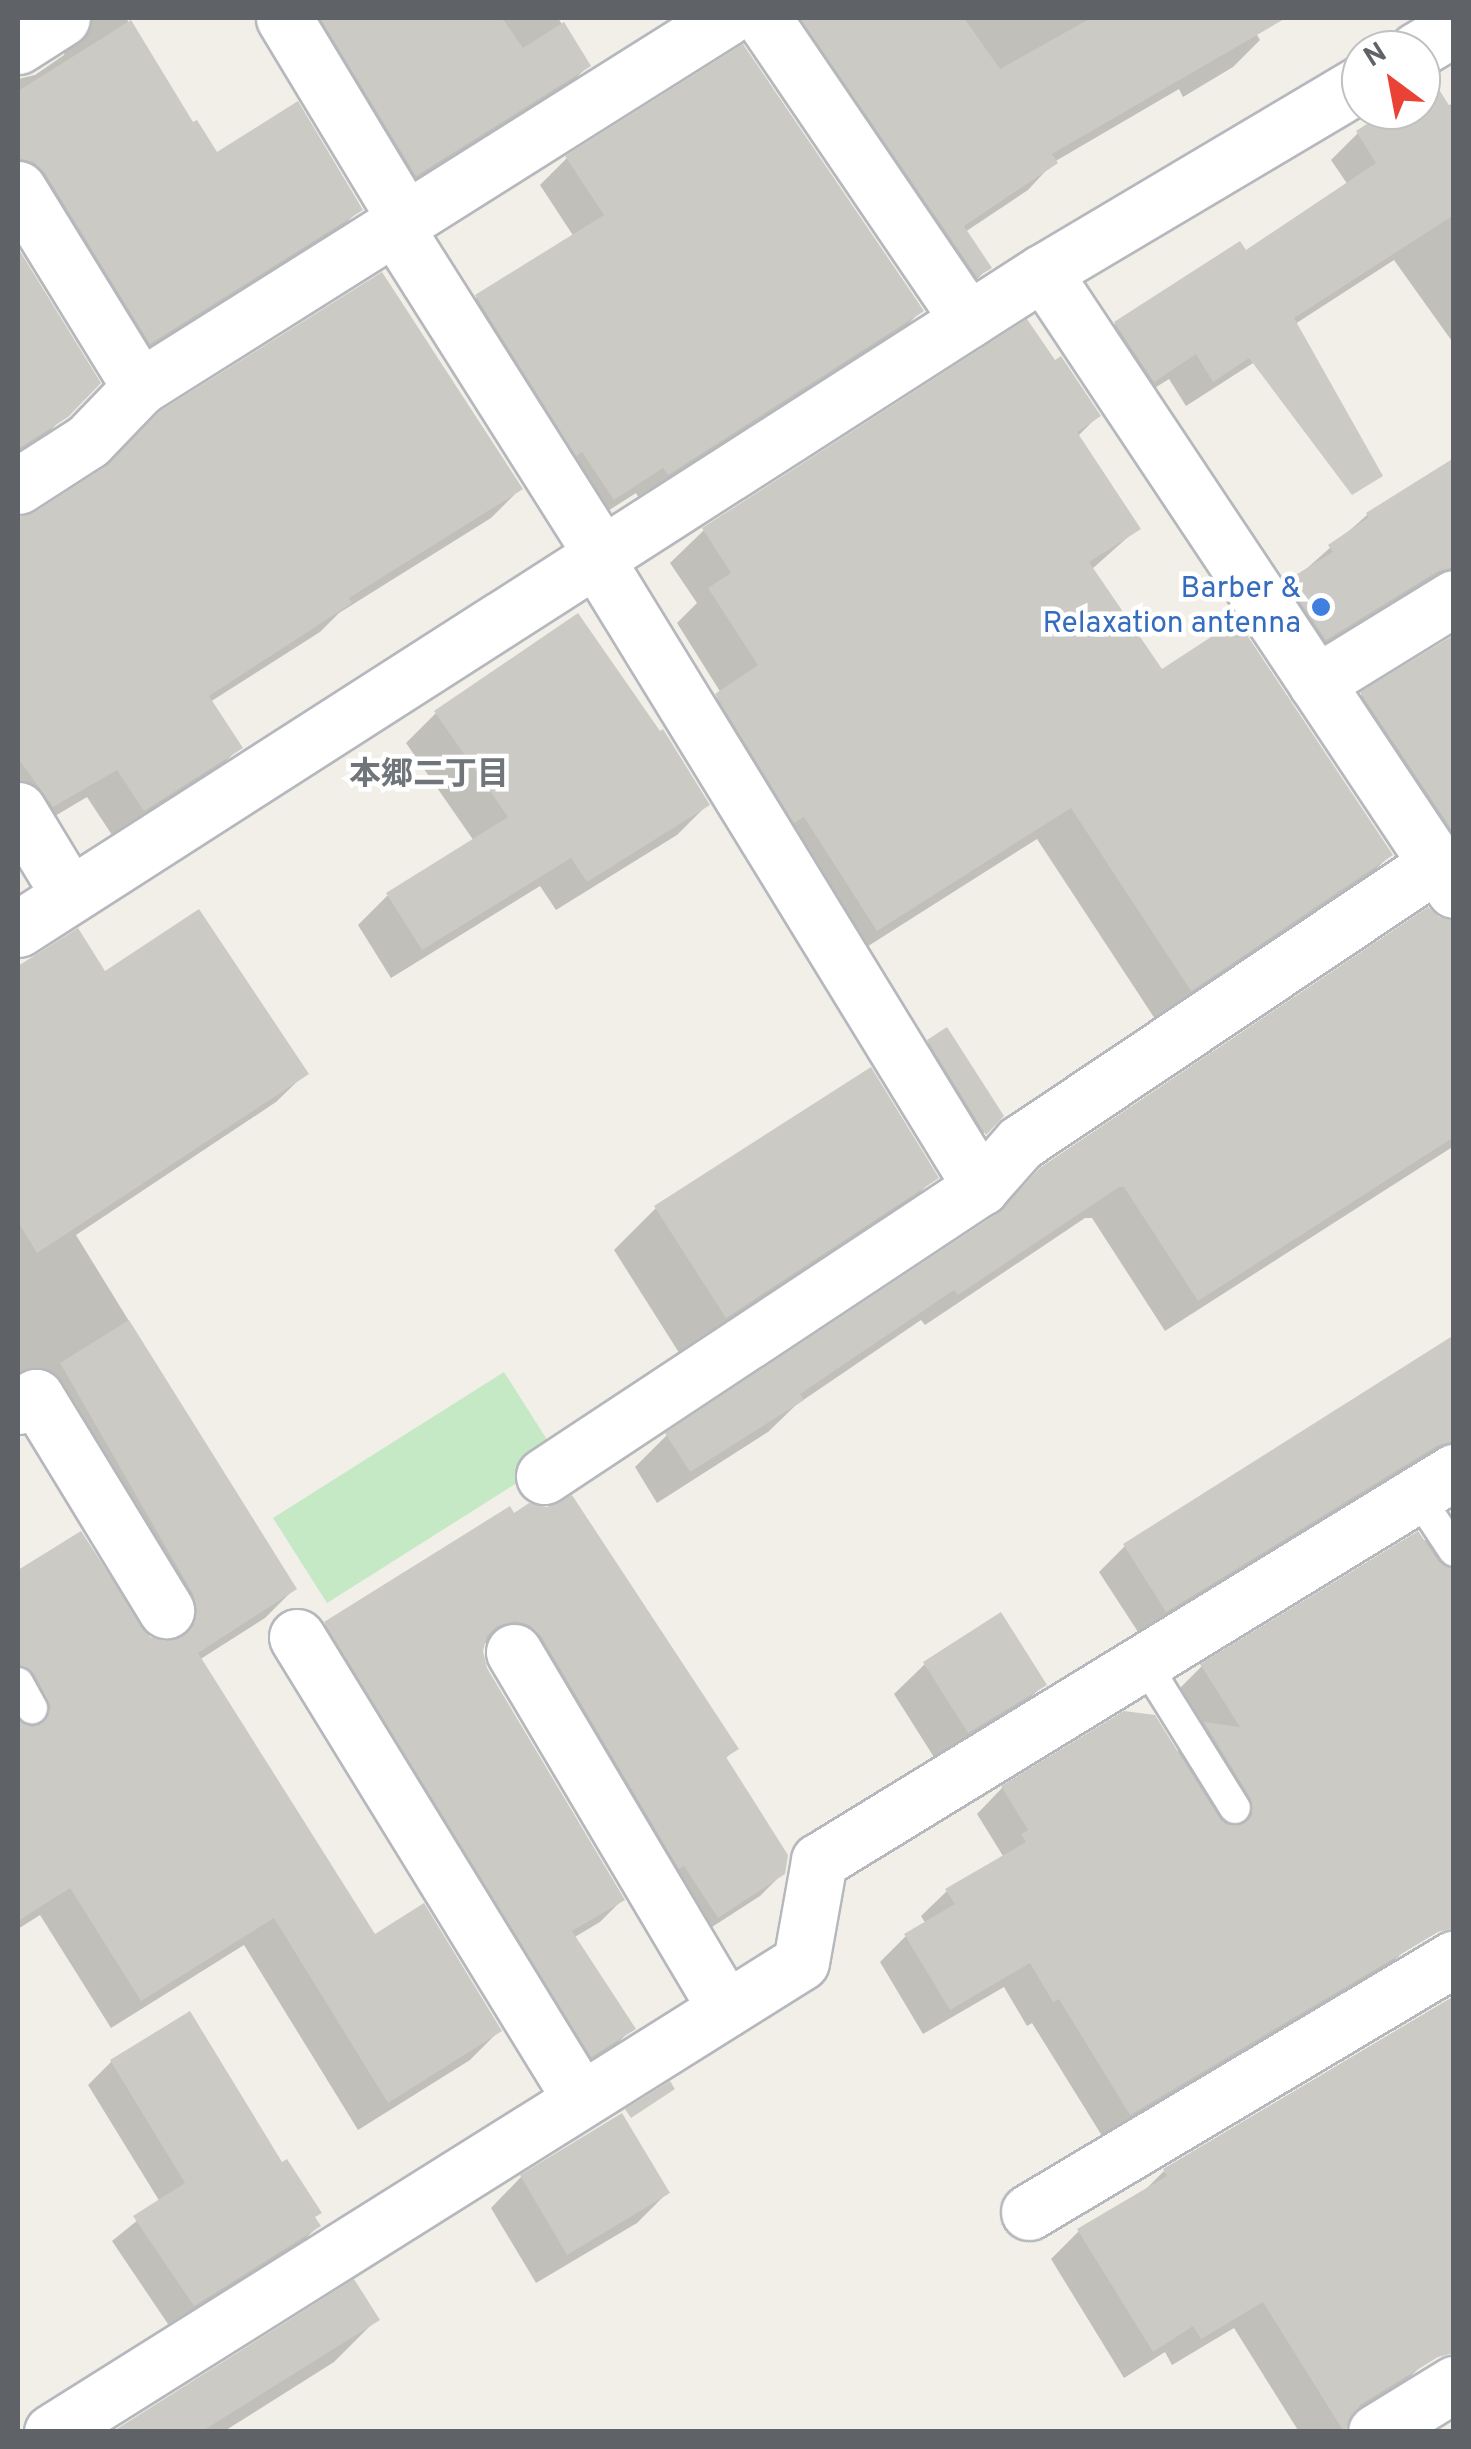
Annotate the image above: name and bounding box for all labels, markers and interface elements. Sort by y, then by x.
north arrow [1341,30,1441,130]
text: N [1358,36,1394,77]
place label: Barber & Relaxation antenna [1042,572,1301,642]
marker: Barber & Relaxation antenna [1310,596,1332,618]
district label: 本郷二丁目 [349,757,509,795]

